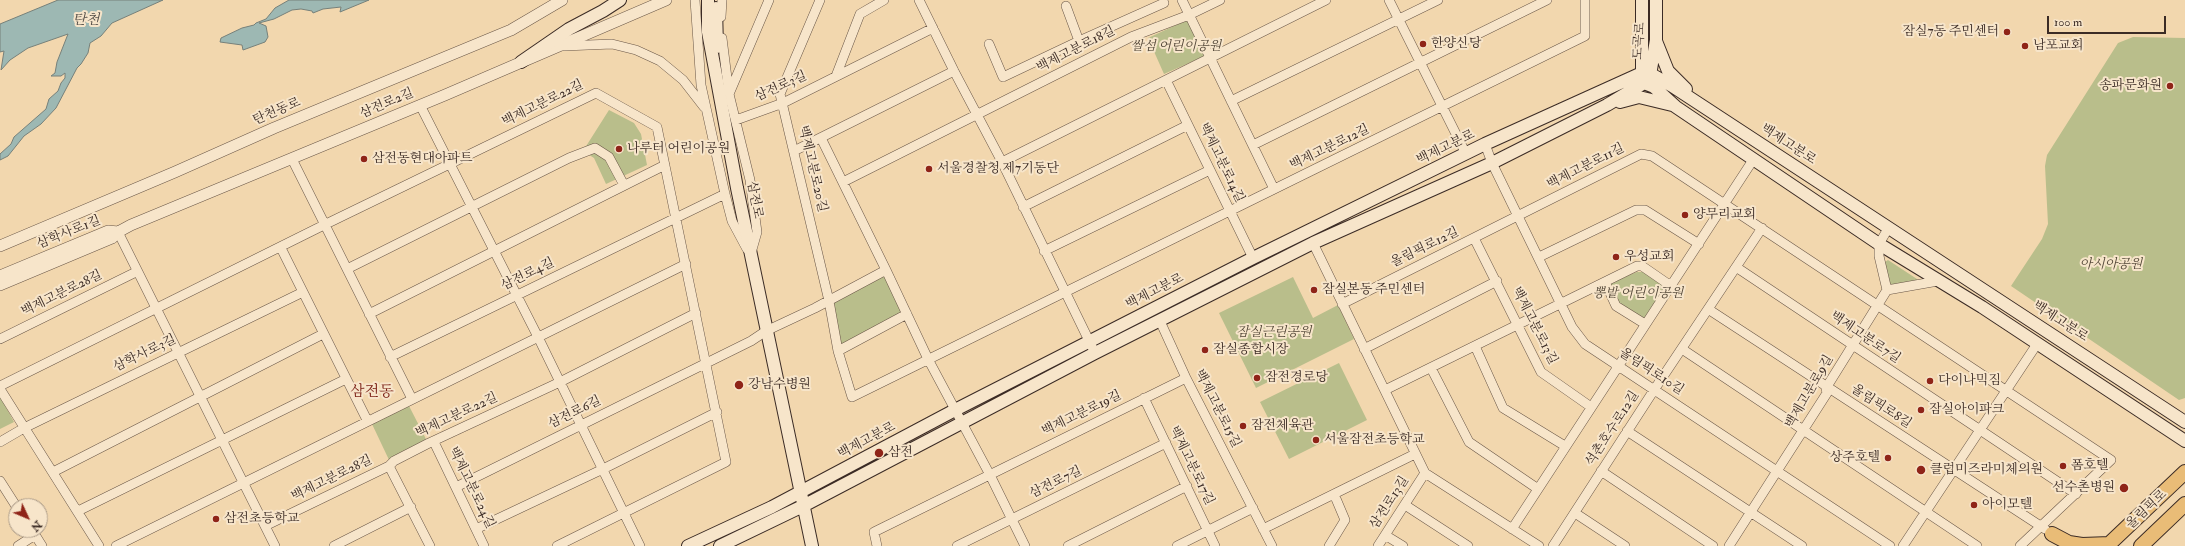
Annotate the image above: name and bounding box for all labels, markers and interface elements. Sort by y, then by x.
scale bar [2049,8,2168,34]
water label: 탄천 [72,13,100,29]
text: 100 m [2054,15,2082,30]
street label: 도곡로 [1631,22,1649,60]
street label: 백제고분로18길 [1034,24,1118,76]
place label: 잠실7동 주민센터 [1902,24,1999,40]
marker: 잠실7동 주민센터 [2002,27,2012,37]
place label: 한양신당 [1431,36,1481,52]
place label: 남포교회 [2033,38,2083,54]
park label: 쌀섬 어린이공원 [1131,39,1221,55]
marker: 한양신당 [1418,39,1428,49]
marker: 남포교회 [2020,41,2030,51]
street label: 삼전로3길 [753,69,809,105]
street label: 백제고분로22길 [500,78,586,130]
place label: 송파문화원 [2099,78,2162,94]
marker: 송파문화원 [2165,81,2175,91]
street label: 삼전로2길 [358,86,416,122]
street label: 탄천동로 [251,95,303,129]
street label: 백제고분로14길 [1195,120,1247,206]
street label: 백제고분로 [1757,121,1819,169]
street label: 백제고분로12길 [1288,122,1372,174]
street label: 백제고분로20길 [794,124,830,214]
street label: 백제고분로 [1414,127,1478,169]
place label: 나루터 어린이공원 [627,141,730,157]
street label: 백제고분로11길 [1545,141,1627,193]
marker: 나루터 어린이공원 [614,144,624,154]
place label: 삼전동현대아파트 [372,151,472,167]
marker: 삼전동현대아파트 [359,154,369,164]
place label: 서울경찰청 제7기동단 [937,161,1059,177]
marker: 서울경찰청 제7기동단 [924,164,934,174]
street label: 삼전로 [743,180,765,220]
place label: 양무리교회 [1693,207,1756,223]
marker: 양무리교회 [1680,210,1690,220]
street label: 삼학사로1길 [35,213,103,253]
street label: 올림픽로12길 [1388,225,1462,271]
place label: 우성교회 [1624,249,1674,265]
marker: 우성교회 [1611,252,1621,262]
street label: 삼전로4길 [499,255,557,295]
park label: 아시아공원 [2080,257,2142,273]
street label: 백제고분로28길 [19,268,105,320]
street label: 백제고분로 [1123,271,1187,313]
place label: 잠실본동 주민센터 [1322,282,1425,298]
marker: 잠실본동 주민센터 [1309,285,1319,295]
street label: 백제고분로13길 [1508,285,1560,367]
park label: 뽕밭 어린이공원 [1593,286,1683,302]
street label: 백제고분로 [2029,298,2091,346]
street label: 백제고분로7길 [1827,309,1903,367]
park label: 잠실근린공원 [1236,325,1312,341]
street label: 삼학사로3길 [111,332,179,376]
place label: 잠실종합시장 [1213,342,1288,358]
marker: 잠실종합시장 [1200,345,1210,355]
street label: 올림픽로10길 [1616,345,1686,399]
street label: 백제고분로9길 [1783,353,1837,431]
street label: 백제고분로15길 [1191,367,1243,451]
place label: 잠전경로당 [1265,370,1328,386]
marker: 잠전경로당 [1252,373,1262,383]
place label: 다이나믹짐 [1938,373,2001,389]
marker: 다이나믹짐 [1925,376,1935,386]
place label: 강남수병원 [748,377,811,393]
marker: 강남수병원 [733,379,745,391]
street label: 올림픽로8길 [1848,382,1914,432]
district label: 삼전동 [350,384,394,402]
street label: 백제고분로19길 [1040,388,1124,440]
street label: 석촌호수로12길 [1583,388,1643,470]
street label: 백제고분로22길 [414,390,500,442]
street label: 삼전로6길 [546,394,604,432]
place label: 잠실아이파크 [1929,402,2004,418]
marker: 잠실아이파크 [1916,405,1926,415]
place label: 잠전체육관 [1251,418,1314,434]
street label: 백제고분로 [836,419,898,463]
marker: 잠전체육관 [1238,421,1248,431]
street label: 백제고분로17길 [1165,424,1217,508]
place label: 서울잠전초등학교 [1324,432,1424,448]
marker: 서울잠전초등학교 [1311,435,1321,445]
street label: 백제고분로24길 [444,445,498,531]
place label: 삼전 [888,445,913,461]
marker: 삼전 [873,447,885,459]
place label: 상주호텔 [1830,450,1880,466]
street label: 백제고분로28길 [289,453,375,505]
marker: 상주호텔 [1883,453,1893,463]
place label: 폼호텔 [2071,458,2109,474]
marker: 폼호텔 [2058,461,2068,471]
place label: 클럽미즈라미체의원 [1930,462,2043,478]
street label: 삼전로7길 [1027,464,1085,502]
marker: 클럽미즈라미체의원 [1915,464,1927,476]
street label: 삼전로13길 [1367,474,1413,532]
place label: 선수촌병원 [2052,480,2115,496]
marker: 선수촌병원 [2118,482,2130,494]
street label: 올림픽로 [2123,487,2171,533]
place label: 아이모텔 [1982,497,2032,513]
north arrow [8,498,48,538]
marker: 아이모텔 [1969,500,1979,510]
place label: 삼전초등학교 [224,511,299,527]
marker: 삼전초등학교 [211,514,221,524]
text: N [28,518,44,534]

